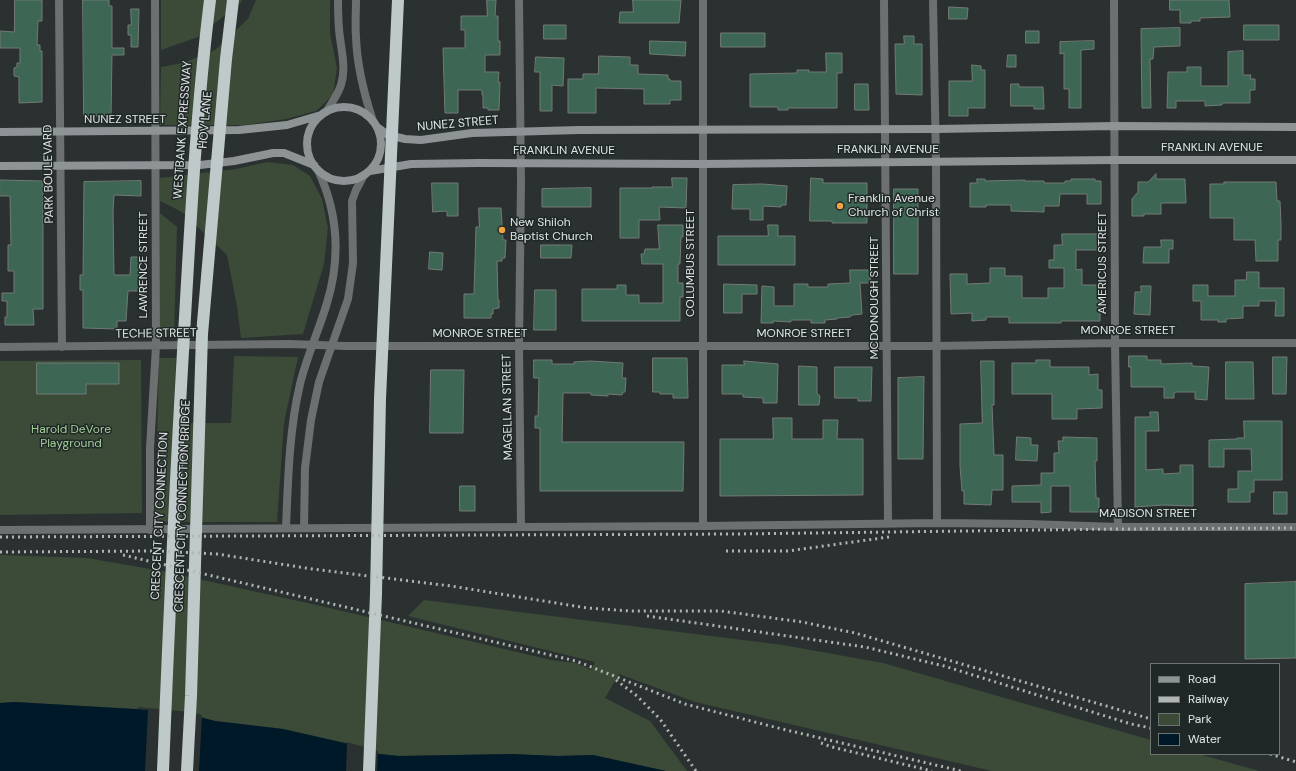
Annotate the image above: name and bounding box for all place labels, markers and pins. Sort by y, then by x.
place label: Franklin Avenue Church of Christ [848,192,939,220]
marker: Franklin Avenue Church of Christ [835,201,845,211]
place label: New Shiloh Baptist Church [510,216,593,244]
marker: New Shiloh Baptist Church [497,225,507,235]

